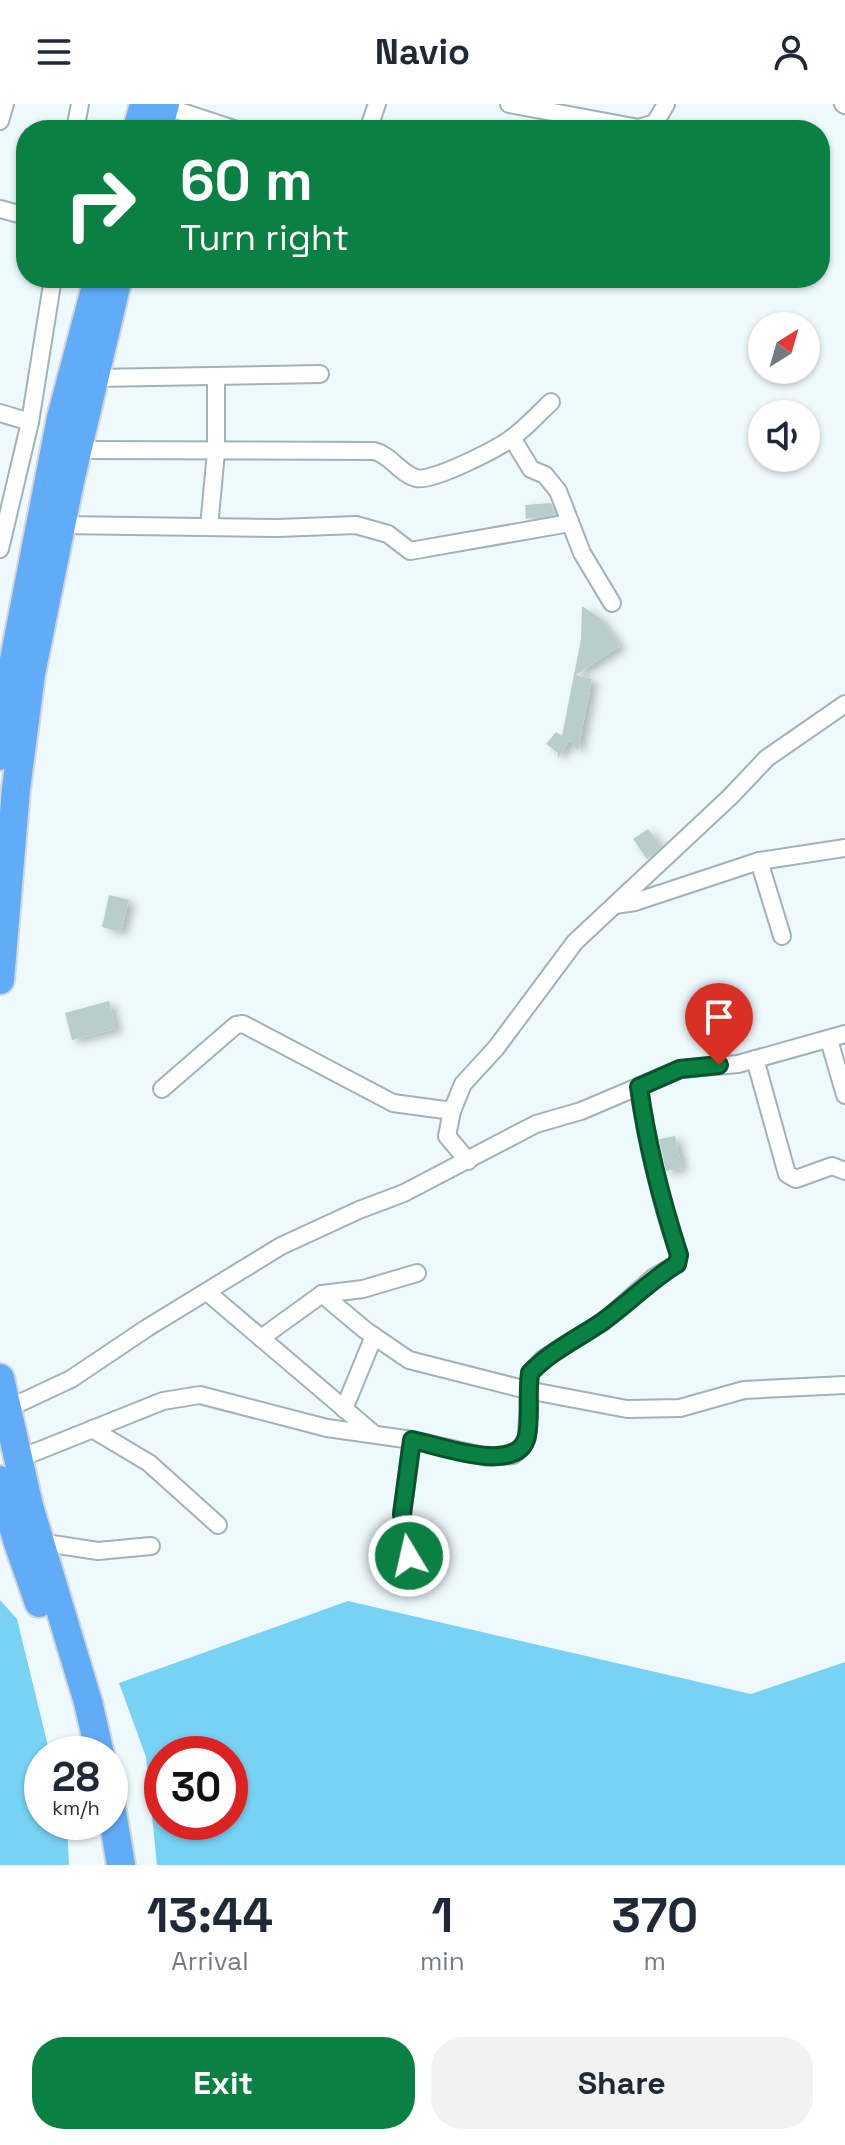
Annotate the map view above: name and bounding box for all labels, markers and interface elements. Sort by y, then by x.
text: Navio [375,29,470,75]
icon: menu [32,30,76,74]
icon: person [769,30,813,74]
text: 60 m [180,145,313,216]
icon: right [48,152,152,256]
text: Turn right [180,215,349,261]
north arrow [748,312,820,384]
map controls [748,312,820,472]
button: sound [748,400,820,472]
pin [685,983,753,1065]
icon: arrive [697,995,741,1039]
position arrow [367,1514,451,1598]
speed limit sign: 30 [144,1736,248,1840]
text: 28 [52,1752,100,1803]
text: km/h [52,1795,100,1821]
text: 13:44 [147,1885,273,1946]
text: 1 [431,1885,453,1946]
text: 370 [611,1885,698,1946]
text: Arrival [171,1944,249,1978]
text: min [420,1944,465,1978]
text: m [644,1944,666,1978]
button: Exit [32,2037,415,2129]
button: Share [431,2037,813,2129]

